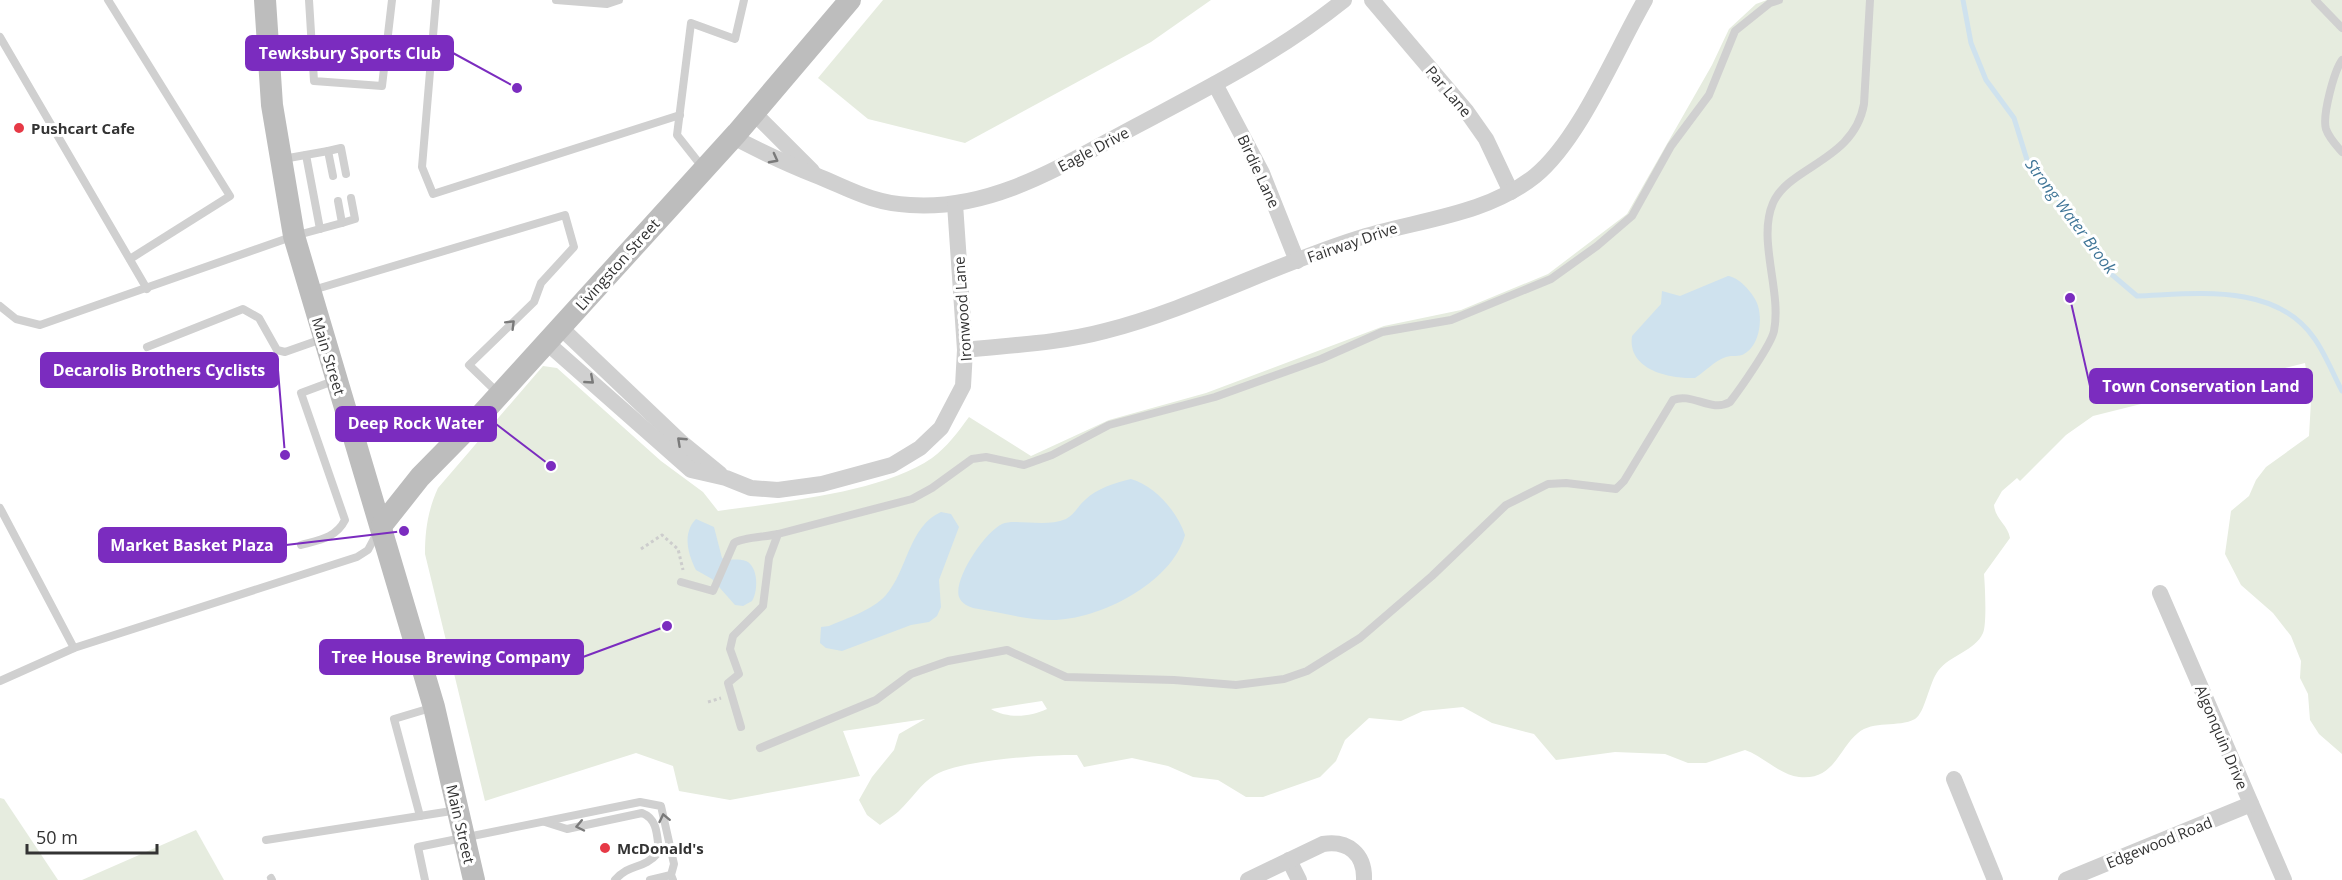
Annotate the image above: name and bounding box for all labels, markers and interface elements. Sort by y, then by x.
callout: Tewksbury Sports Club [246,36,453,70]
text: Tewksbury Sports Club [259,42,441,64]
street label: Par Lane [1422,61,1476,121]
place label: Pushcart Cafe [31,118,135,138]
marker: Pushcart Cafe [12,121,26,135]
street label: Eagle Drive [1054,122,1132,176]
street label: Birdie Lane [1233,131,1285,211]
one-way arrow [768,152,778,163]
water label: Strong Water Brook [2021,154,2122,279]
street label: Livingston Street [571,214,663,314]
street label: Fairway Drive [1304,217,1400,267]
street label: Ironwood Lane [948,256,976,362]
street label: Main Street [308,315,350,397]
one-way arrow [503,321,514,332]
callout: Decarolis Brothers Cyclists [41,353,278,387]
text: Decarolis Brothers Cyclists [53,359,265,381]
callout: Town Conservation Land [2090,369,2312,403]
one-way arrow [583,373,594,384]
text: Town Conservation Land [2102,375,2300,397]
callout: Deep Rock Water [336,407,496,441]
text: Deep Rock Water [348,412,484,434]
one-way arrow [677,437,687,448]
callout: Market Basket Plaza [99,528,286,562]
text: Market Basket Plaza [110,534,274,556]
callout: Tree House Brewing Company [320,640,583,674]
text: Tree House Brewing Company [332,646,571,668]
street label: Algonquin Drive [2191,682,2253,792]
street label: Main Street [442,782,480,866]
street label: Edgewood Road [2103,812,2215,872]
one-way arrow [658,813,671,823]
scale bar [27,817,158,855]
one-way arrow [576,819,586,832]
text: 50 m [36,825,78,849]
place label: McDonald's [617,838,704,858]
marker: McDonald's [598,841,612,855]

